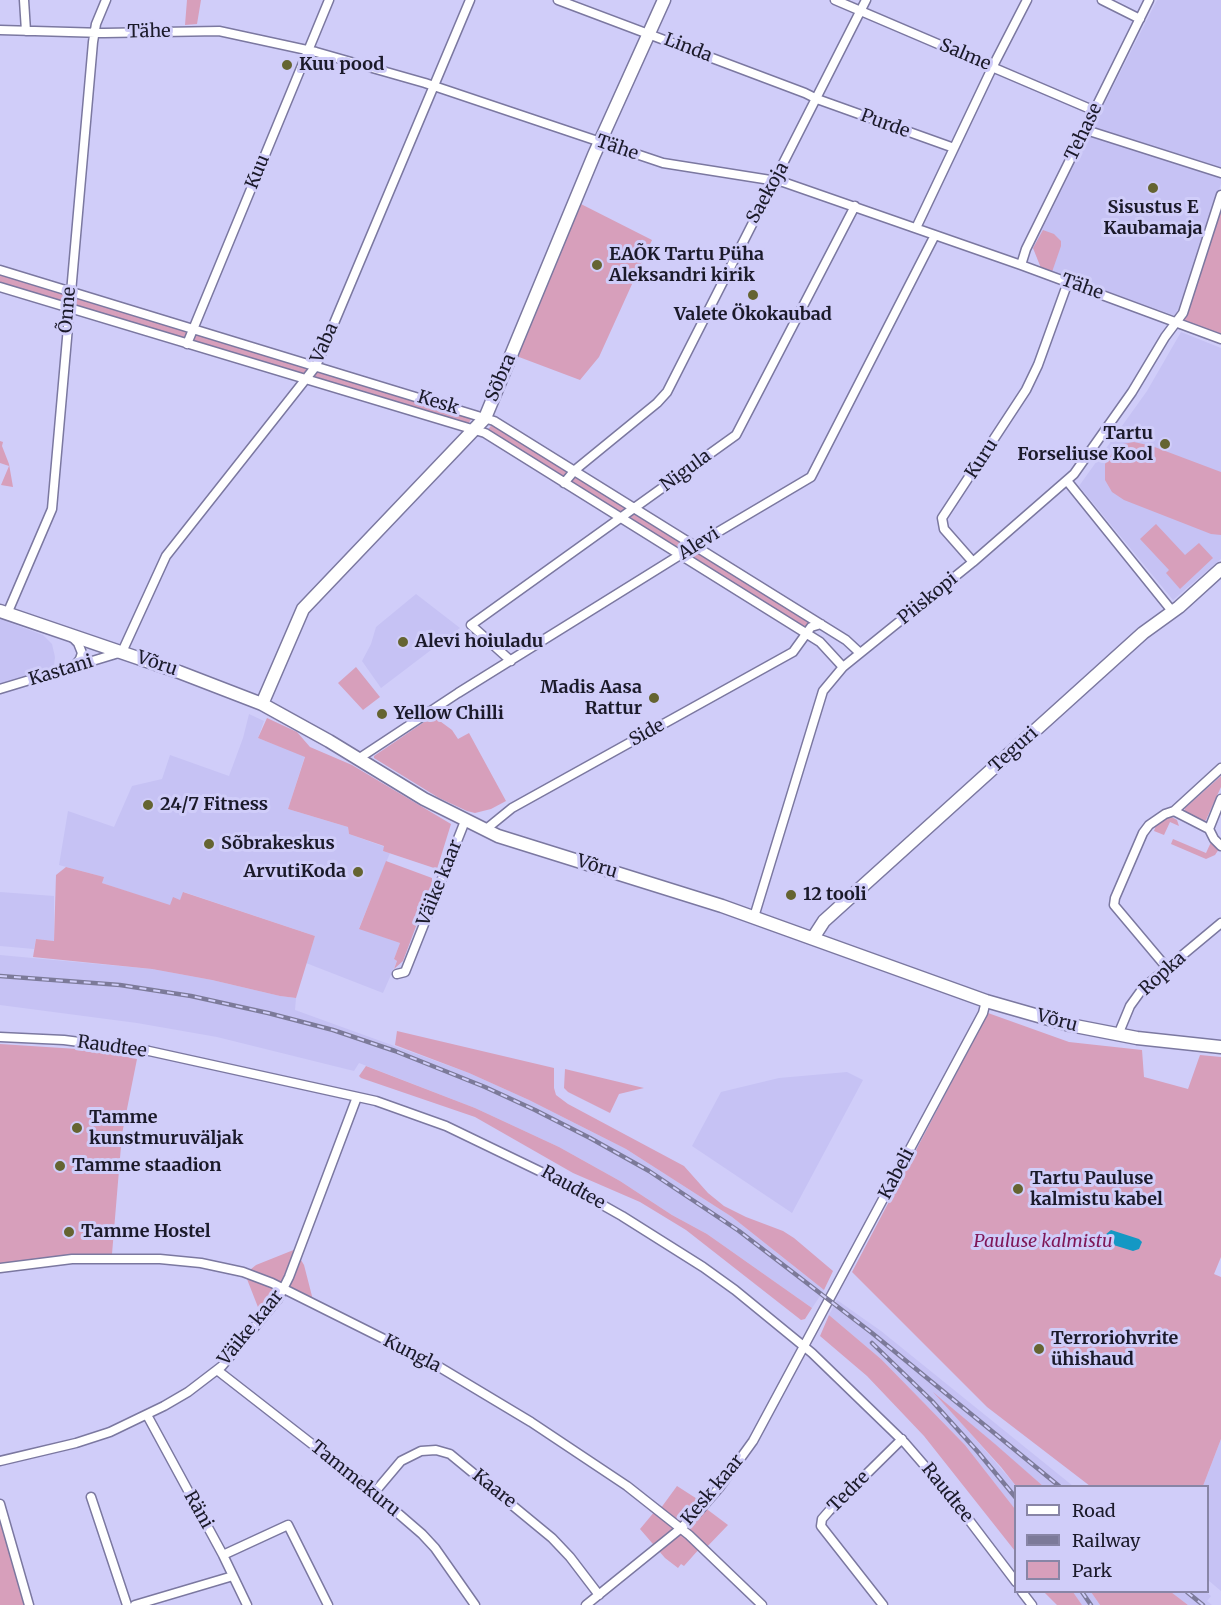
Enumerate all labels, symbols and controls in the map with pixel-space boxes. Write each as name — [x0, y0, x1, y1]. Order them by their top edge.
street label: Tähe — [127, 21, 171, 43]
street label: Linda — [661, 29, 715, 67]
street label: Salme — [936, 35, 994, 75]
place label: Kuu pood — [299, 54, 384, 76]
marker: Kuu pood — [280, 58, 294, 72]
street label: Tehase — [1061, 100, 1107, 164]
street label: Purde — [857, 105, 913, 143]
street label: Tähe — [593, 131, 641, 165]
street label: Kuu — [241, 152, 275, 192]
street label: Saekoja — [742, 159, 794, 227]
marker: Sisustus E Kaubamaja — [1146, 181, 1160, 195]
place label: Sisustus E Kaubamaja — [1103, 197, 1203, 240]
place label: EAÕK Tartu Püha Aleksandri kirik — [609, 244, 764, 286]
marker: EAÕK Tartu Püha Aleksandri kirik — [590, 258, 604, 272]
street label: Tähe — [1058, 269, 1106, 305]
street label: Õnne — [55, 286, 81, 334]
marker: Valete Ökokaubad — [746, 288, 760, 302]
place label: Valete Ökokaubad — [674, 304, 832, 326]
street label: Vaba — [307, 320, 343, 366]
street label: Sõbra — [481, 351, 521, 405]
street label: Kesk — [415, 387, 461, 419]
place label: Tartu Forseliuse Kool — [1017, 423, 1153, 466]
street label: Kuru — [961, 435, 1003, 483]
marker: Tartu Forseliuse Kool — [1158, 437, 1172, 451]
street label: Nigula — [657, 446, 715, 496]
street label: Alevi — [675, 523, 723, 565]
street label: Piiskopi — [894, 569, 962, 629]
place label: Alevi hoiuladu — [415, 631, 543, 653]
marker: Alevi hoiuladu — [396, 635, 410, 649]
street label: Võru — [134, 647, 180, 681]
street label: Kastani — [26, 651, 96, 691]
place label: Madis Aasa Rattur — [540, 677, 642, 720]
marker: Madis Aasa Rattur — [647, 691, 661, 705]
place label: Yellow Chilli — [394, 703, 504, 725]
marker: Yellow Chilli — [375, 707, 389, 721]
street label: Side — [626, 715, 668, 751]
street label: Teguri — [985, 723, 1043, 777]
place label: 24/7 Fitness — [160, 794, 268, 816]
marker: 24/7 Fitness — [141, 798, 155, 812]
place label: Sõbrakeskus — [221, 833, 335, 855]
marker: Sõbrakeskus — [202, 837, 216, 851]
street label: Väike kaar — [413, 837, 467, 929]
street label: Võru — [574, 851, 620, 883]
place label: ArvutiKoda — [243, 861, 346, 883]
marker: ArvutiKoda — [351, 865, 365, 879]
place label: 12 tooli — [803, 884, 867, 906]
marker: 12 tooli — [784, 888, 798, 902]
street label: Ropka — [1135, 948, 1191, 1000]
street label: Võru — [1034, 1005, 1080, 1037]
street label: Raudtee — [76, 1031, 148, 1063]
place label: Tamme kunstmuruväljak — [89, 1107, 244, 1150]
marker: Tamme kunstmuruväljak — [70, 1121, 84, 1135]
street label: Kabeli — [875, 1145, 919, 1203]
place label: Tamme staadion — [72, 1155, 222, 1177]
marker: Tamme staadion — [53, 1159, 67, 1173]
street label: Raudtee — [537, 1162, 609, 1214]
place label: Tartu Pauluse kalmistu kabel — [1030, 1168, 1163, 1210]
marker: Tartu Pauluse kalmistu kabel — [1011, 1182, 1025, 1196]
place label: Tamme Hostel — [81, 1221, 211, 1243]
marker: Tamme Hostel — [62, 1225, 76, 1239]
park label: Pauluse kalmistu — [973, 1231, 1113, 1253]
street label: Väike kaar — [214, 1286, 288, 1370]
place label: Terroriohvrite ühishaud — [1051, 1328, 1178, 1370]
street label: Kungla — [380, 1330, 444, 1378]
marker: Terroriohvrite ühishaud — [1032, 1342, 1046, 1356]
street label: Tammekuru — [306, 1436, 404, 1522]
street label: Kesk kaar — [677, 1450, 749, 1530]
street label: Raudtee — [917, 1459, 977, 1527]
street label: Kaare — [468, 1465, 520, 1513]
street label: Tedre — [824, 1467, 874, 1517]
legend — [1014, 1485, 1209, 1593]
street label: Räni — [179, 1487, 217, 1533]
text: Road — [1072, 1499, 1116, 1522]
text: Railway — [1072, 1529, 1140, 1552]
text: Park — [1072, 1559, 1112, 1582]

